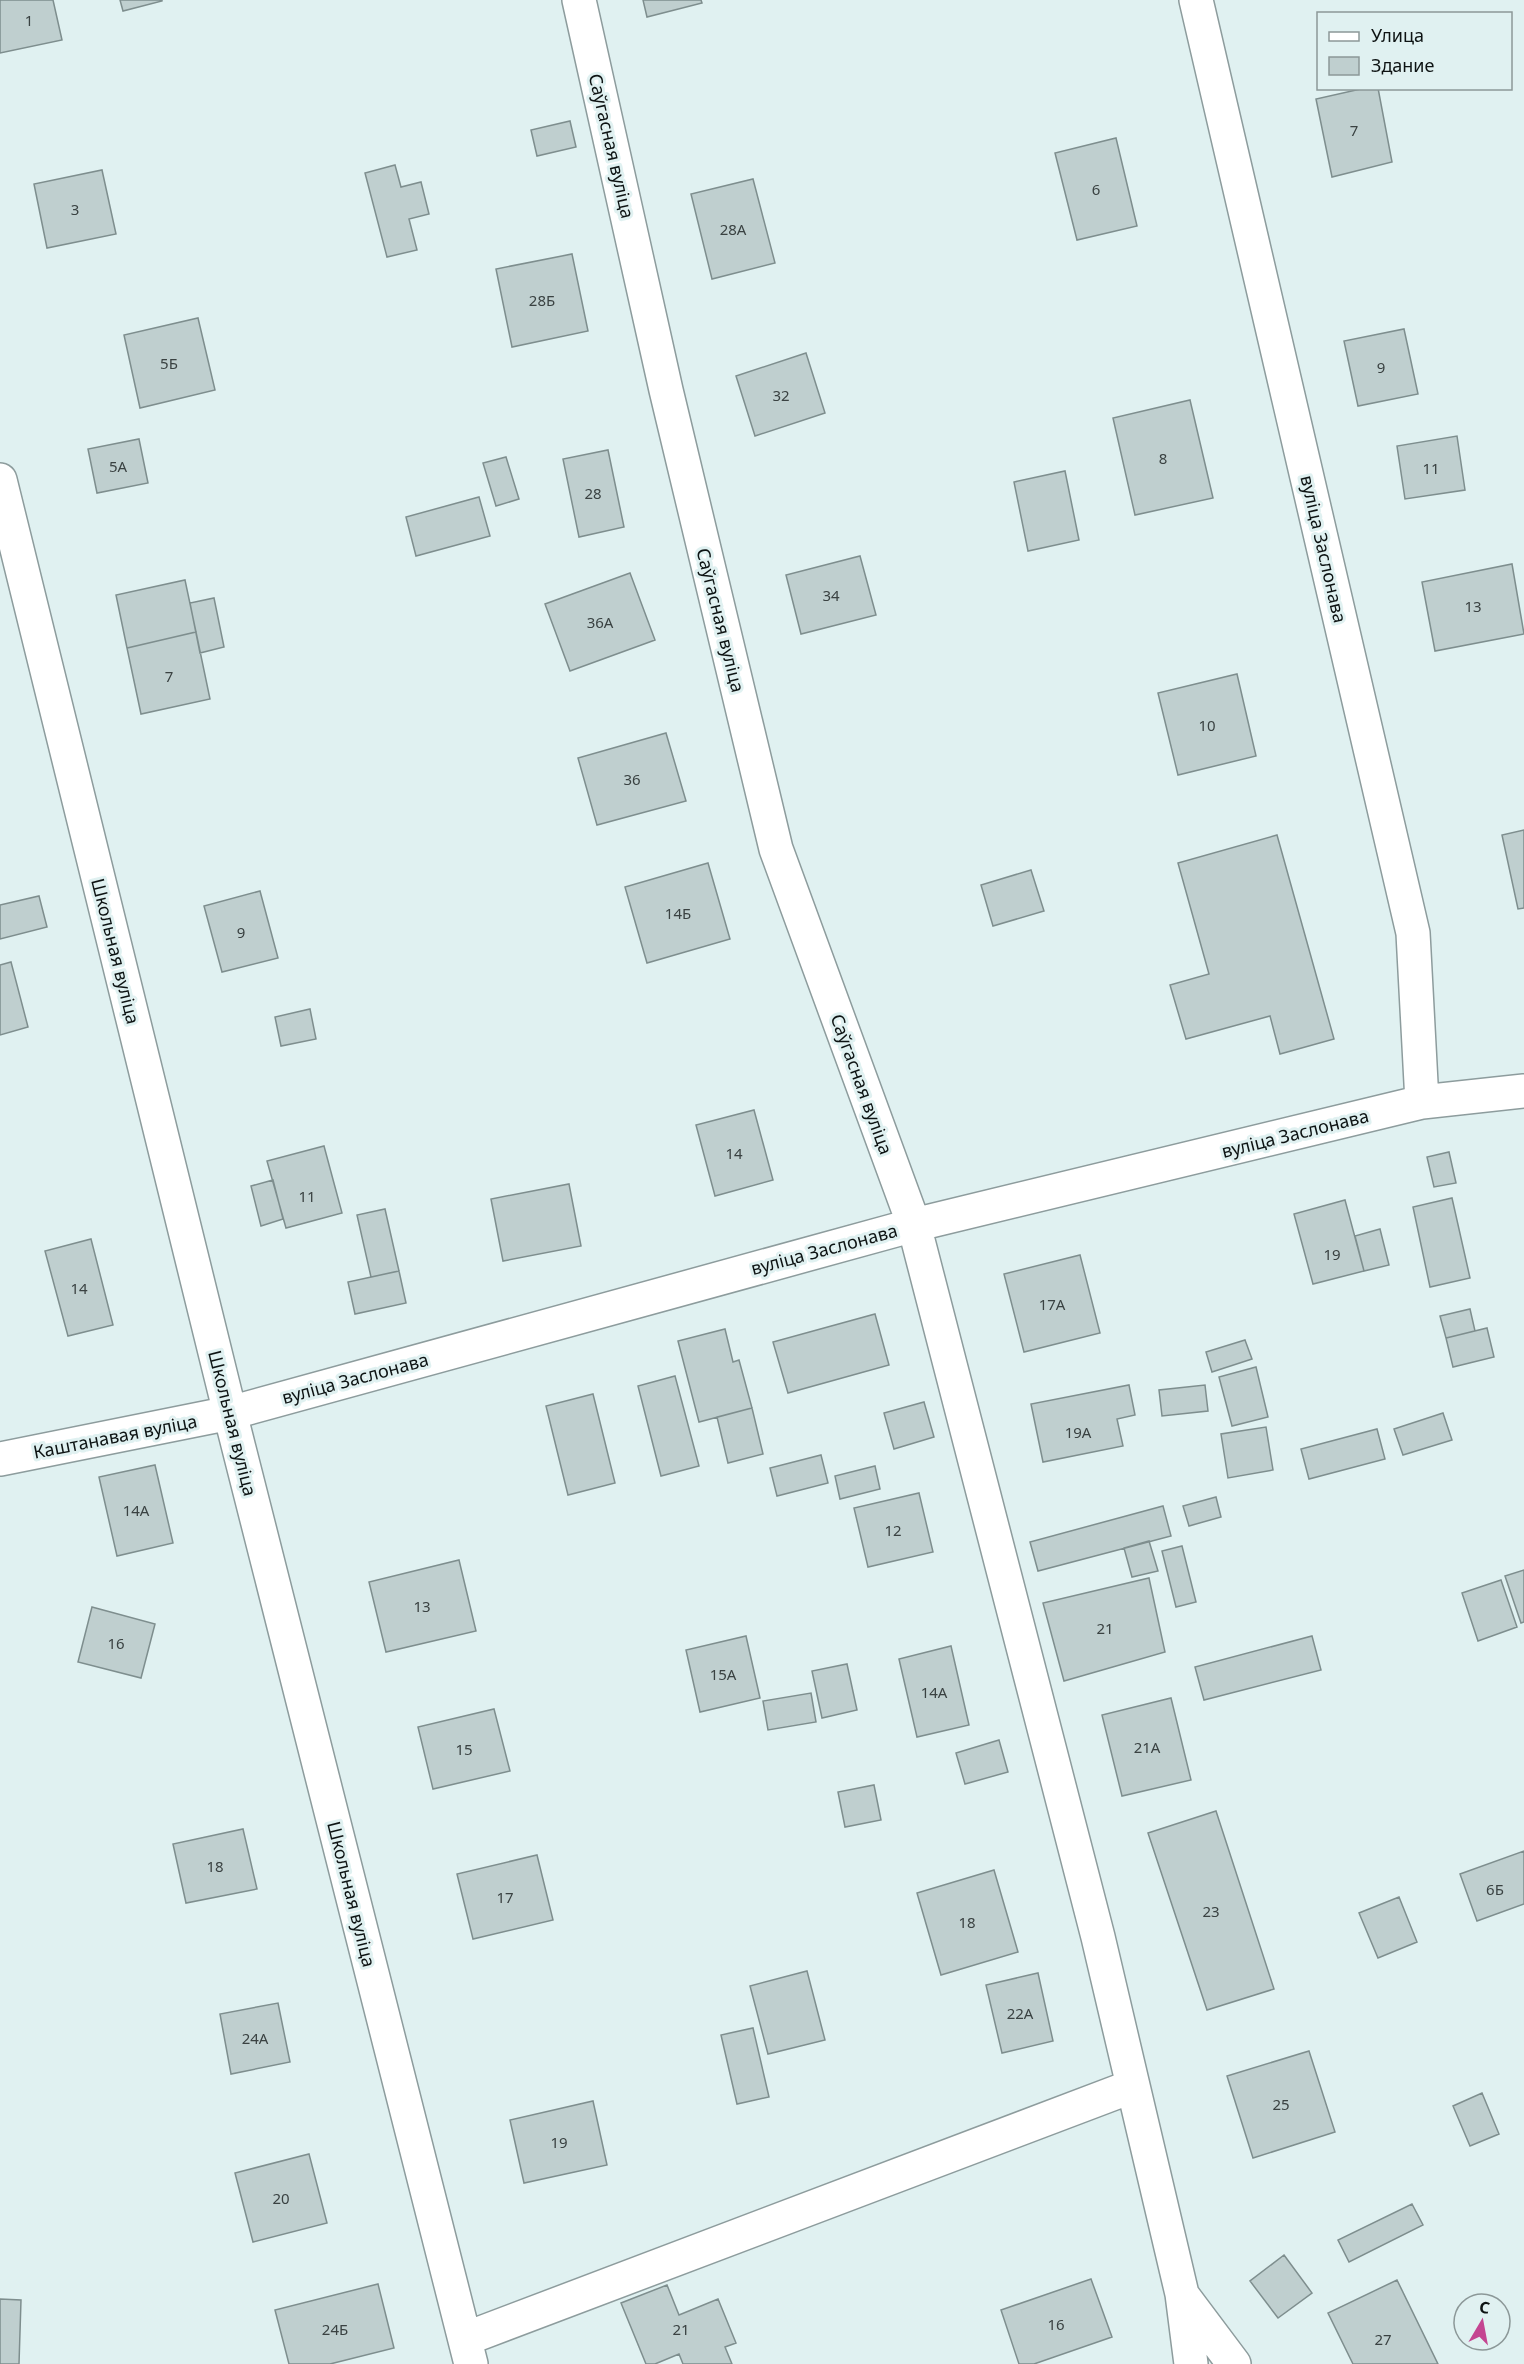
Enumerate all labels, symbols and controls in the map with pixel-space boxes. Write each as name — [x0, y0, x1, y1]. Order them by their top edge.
house number: 1 — [25, 10, 33, 30]
legend — [1317, 12, 1512, 90]
text: Улица — [1371, 23, 1424, 47]
text: Здание — [1371, 53, 1435, 77]
street label: Саўгасная вуліца — [584, 71, 640, 221]
house number: 7 — [1350, 120, 1358, 140]
house number: 6 — [1092, 179, 1100, 199]
house number: 3 — [71, 199, 79, 219]
house number: 28А — [720, 219, 747, 239]
house number: 28Б — [529, 290, 555, 310]
house number: 5Б — [160, 353, 178, 373]
house number: 9 — [1377, 357, 1385, 377]
house number: 32 — [772, 385, 790, 405]
house number: 8 — [1159, 448, 1167, 468]
house number: 5А — [109, 456, 128, 476]
house number: 11 — [1422, 458, 1440, 478]
street label: вуліца Заслонава — [1295, 473, 1353, 625]
house number: 28 — [584, 483, 602, 503]
street label: Саўгасная вуліца — [691, 545, 751, 695]
house number: 34 — [822, 585, 840, 605]
house number: 13 — [1464, 596, 1482, 616]
house number: 36А — [587, 612, 614, 632]
house number: 7 — [165, 666, 173, 686]
house number: 10 — [1198, 715, 1216, 735]
house number: 36 — [623, 769, 641, 789]
street label: Школьная вуліца — [86, 876, 146, 1026]
house number: 14Б — [665, 903, 691, 923]
house number: 9 — [237, 922, 245, 942]
street label: Саўгасная вуліца — [825, 1010, 899, 1158]
street label: вуліца Заслонава — [1219, 1103, 1371, 1163]
house number: 14 — [725, 1143, 743, 1163]
house number: 11 — [298, 1186, 316, 1206]
street label: вуліца Заслонава — [748, 1218, 900, 1280]
house number: 19 — [1323, 1244, 1341, 1264]
house number: 14 — [70, 1278, 88, 1298]
house number: 17А — [1039, 1294, 1066, 1314]
street label: вуліца Заслонава — [279, 1347, 431, 1409]
street label: Школьная вуліца — [203, 1348, 263, 1498]
street label: Каштанавая вуліца — [31, 1408, 199, 1464]
house number: 19А — [1065, 1422, 1092, 1442]
house number: 14А — [123, 1500, 150, 1520]
house number: 12 — [884, 1520, 902, 1540]
house number: 13 — [413, 1596, 431, 1616]
house number: 21 — [1096, 1618, 1114, 1638]
house number: 16 — [107, 1633, 125, 1653]
house number: 15А — [710, 1664, 737, 1684]
house number: 14А — [921, 1682, 948, 1702]
house number: 21А — [1134, 1737, 1161, 1757]
house number: 15 — [455, 1739, 473, 1759]
street label: Школьная вуліца — [322, 1819, 382, 1969]
house number: 18 — [206, 1856, 224, 1876]
house number: 6Б — [1486, 1879, 1504, 1899]
house number: 17 — [496, 1887, 514, 1907]
house number: 23 — [1202, 1901, 1220, 1921]
house number: 18 — [958, 1912, 976, 1932]
house number: 22А — [1007, 2003, 1034, 2023]
house number: 24А — [242, 2028, 269, 2048]
house number: 25 — [1272, 2094, 1290, 2114]
house number: 19 — [550, 2132, 568, 2152]
house number: 20 — [272, 2188, 290, 2208]
north arrow — [1452, 2292, 1512, 2352]
text: С — [1478, 2295, 1492, 2319]
house number: 16 — [1047, 2314, 1065, 2334]
house number: 24Б — [322, 2319, 348, 2339]
house number: 21 — [672, 2319, 690, 2339]
house number: 27 — [1374, 2329, 1392, 2349]

